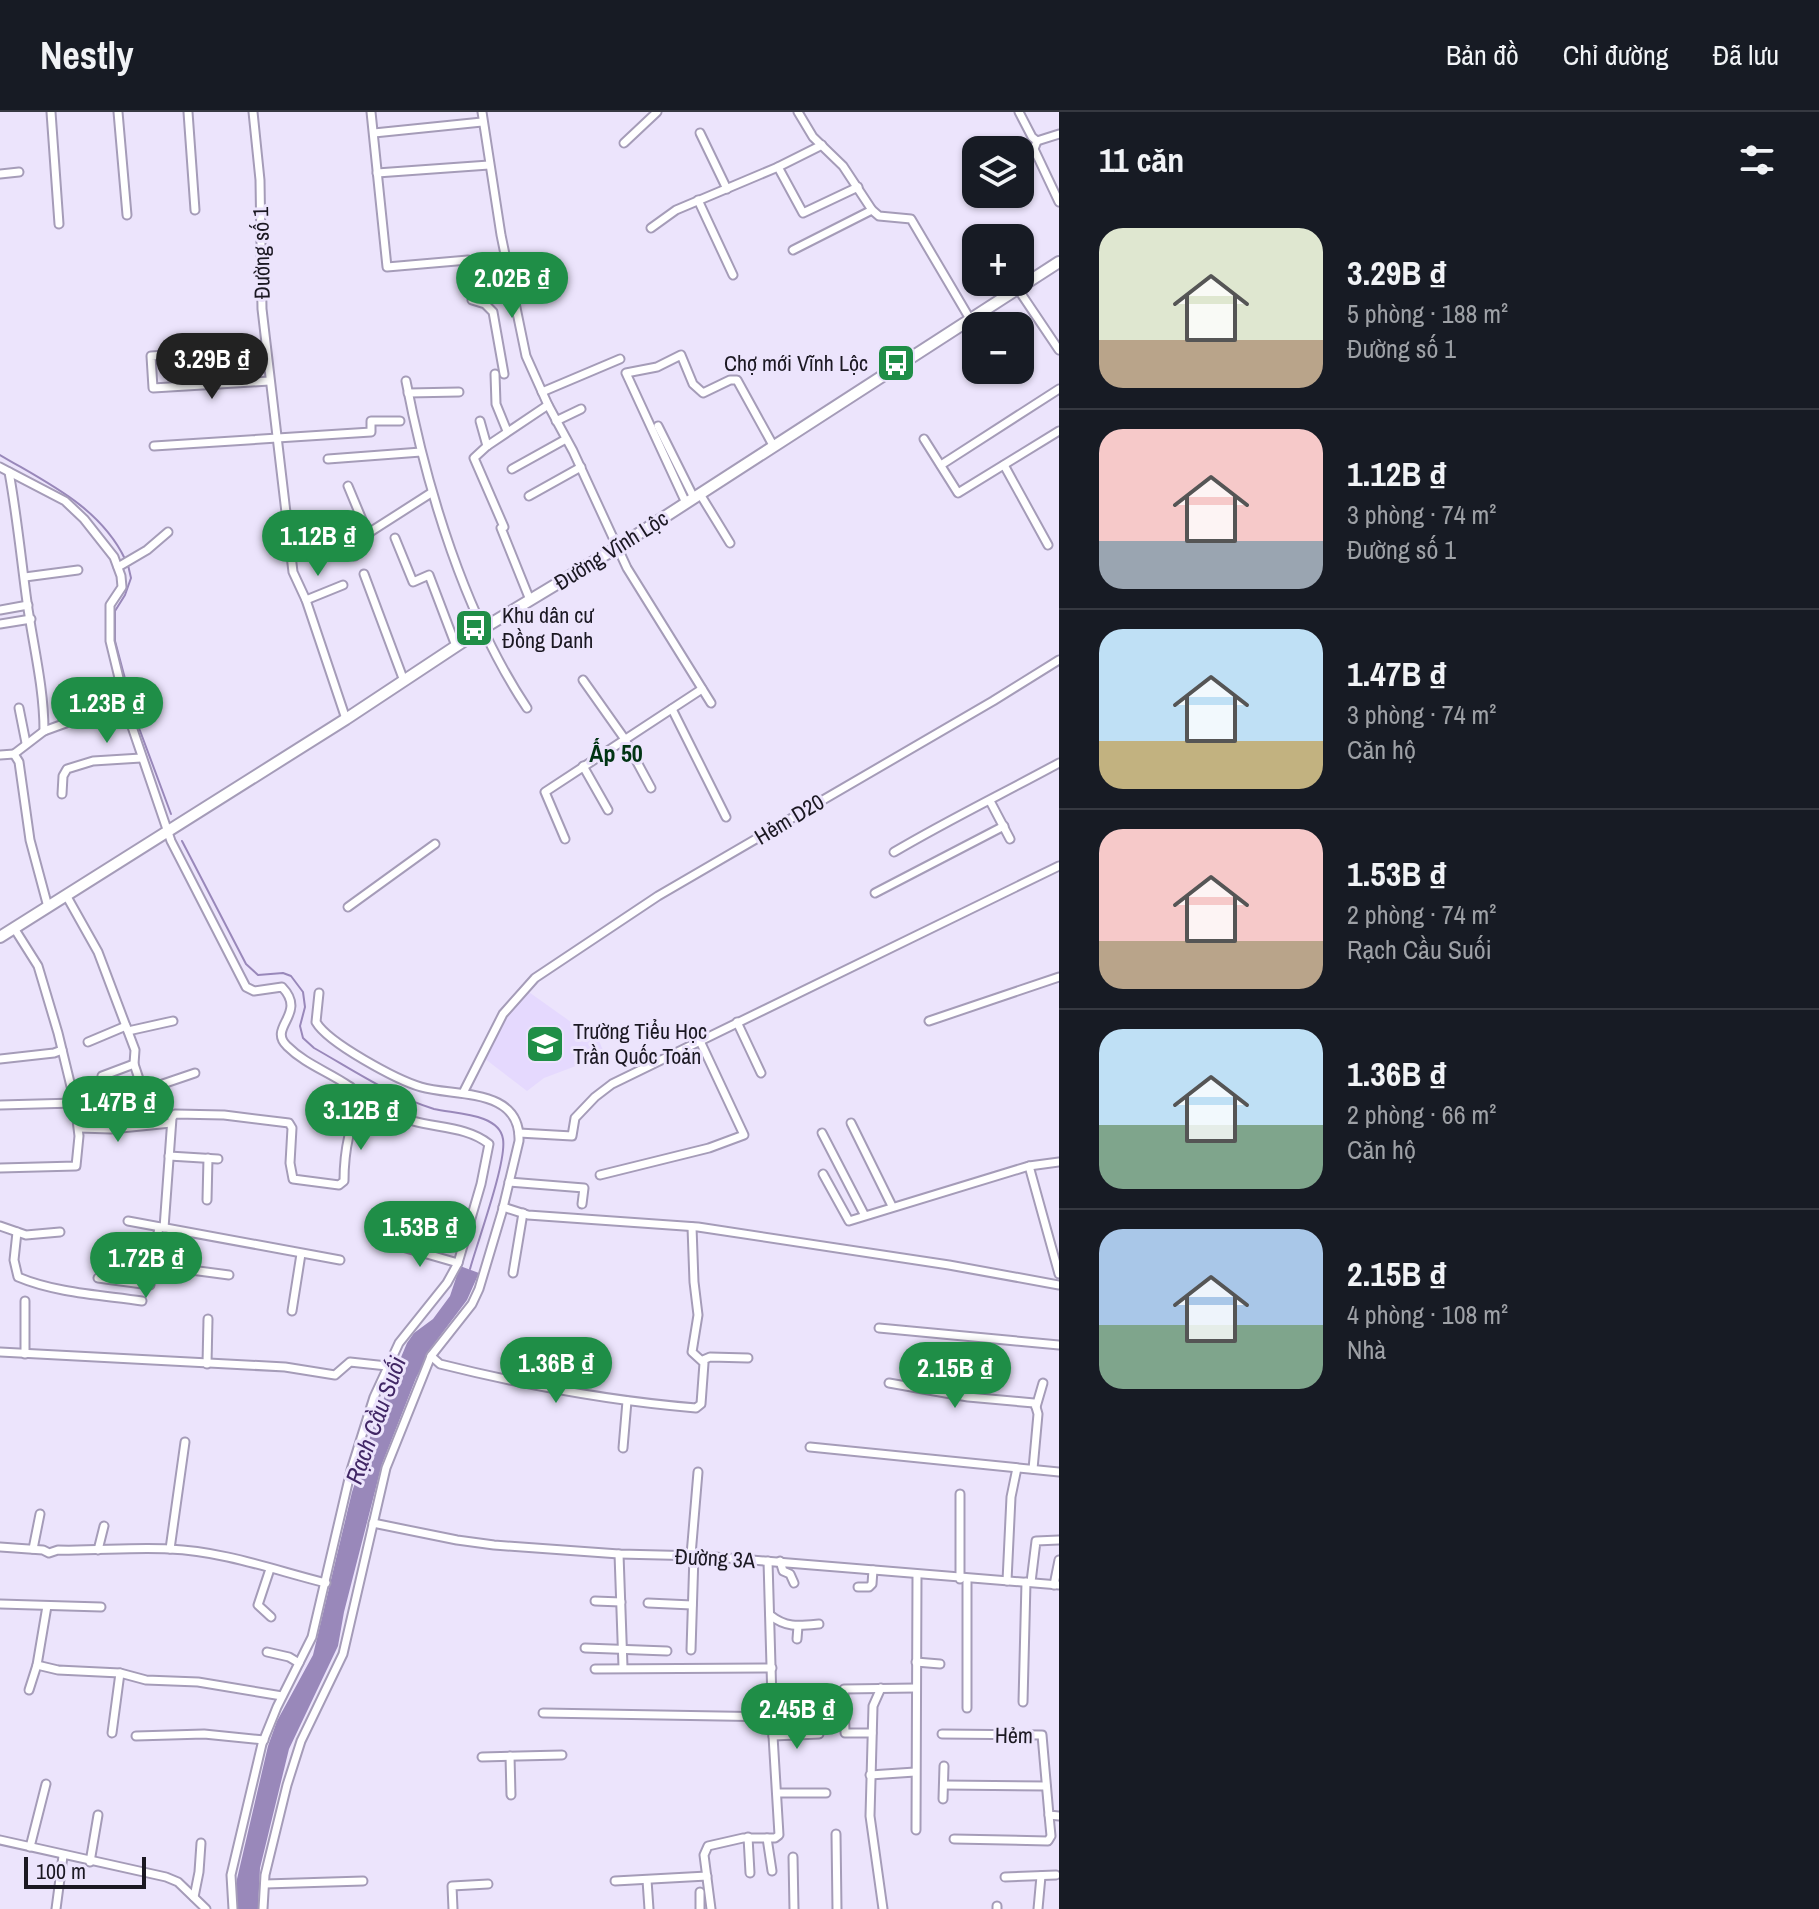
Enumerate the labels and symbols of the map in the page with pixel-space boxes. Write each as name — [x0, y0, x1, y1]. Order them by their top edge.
street label: Đường số 1 — [245, 207, 277, 299]
pin: 2.02B ₫ — [438, 252, 586, 320]
pin: 3.29B ₫ — [138, 333, 286, 401]
bus stop icon: Chợ mới Vĩnh Lộc — [875, 342, 917, 384]
place label: Chợ mới Vĩnh Lộc — [724, 348, 868, 378]
street label: Đường Vĩnh Lộc — [548, 503, 674, 597]
pin: 1.12B ₫ — [244, 510, 392, 578]
place label: Khu dân cư Đồng Danh — [502, 600, 594, 655]
bus stop icon: Khu dân cư Đồng Danh — [453, 607, 495, 649]
pin: 1.23B ₫ — [33, 677, 181, 745]
district label: Ấp 50 — [589, 737, 643, 769]
street label: Hẻm D20 — [749, 787, 829, 851]
place label: Trường Tiểu Học Trần Quốc Toản — [573, 1016, 707, 1071]
school or university icon: Trường Tiểu Học Trần Quốc Toản — [524, 1023, 566, 1065]
pin: 1.47B ₫ — [44, 1076, 192, 1144]
pin: 3.12B ₫ — [287, 1084, 435, 1152]
pin: 1.53B ₫ — [346, 1201, 494, 1269]
pin: 1.72B ₫ — [72, 1232, 220, 1300]
pin: 1.36B ₫ — [482, 1337, 630, 1405]
pin: 2.15B ₫ — [881, 1342, 1029, 1410]
water label: Rạch Cầu Suối — [337, 1351, 413, 1488]
street label: Đường 3A — [674, 1541, 757, 1575]
pin: 2.45B ₫ — [723, 1683, 871, 1751]
street label: Hẻm — [995, 1720, 1033, 1750]
scale bar — [24, 1853, 146, 1889]

